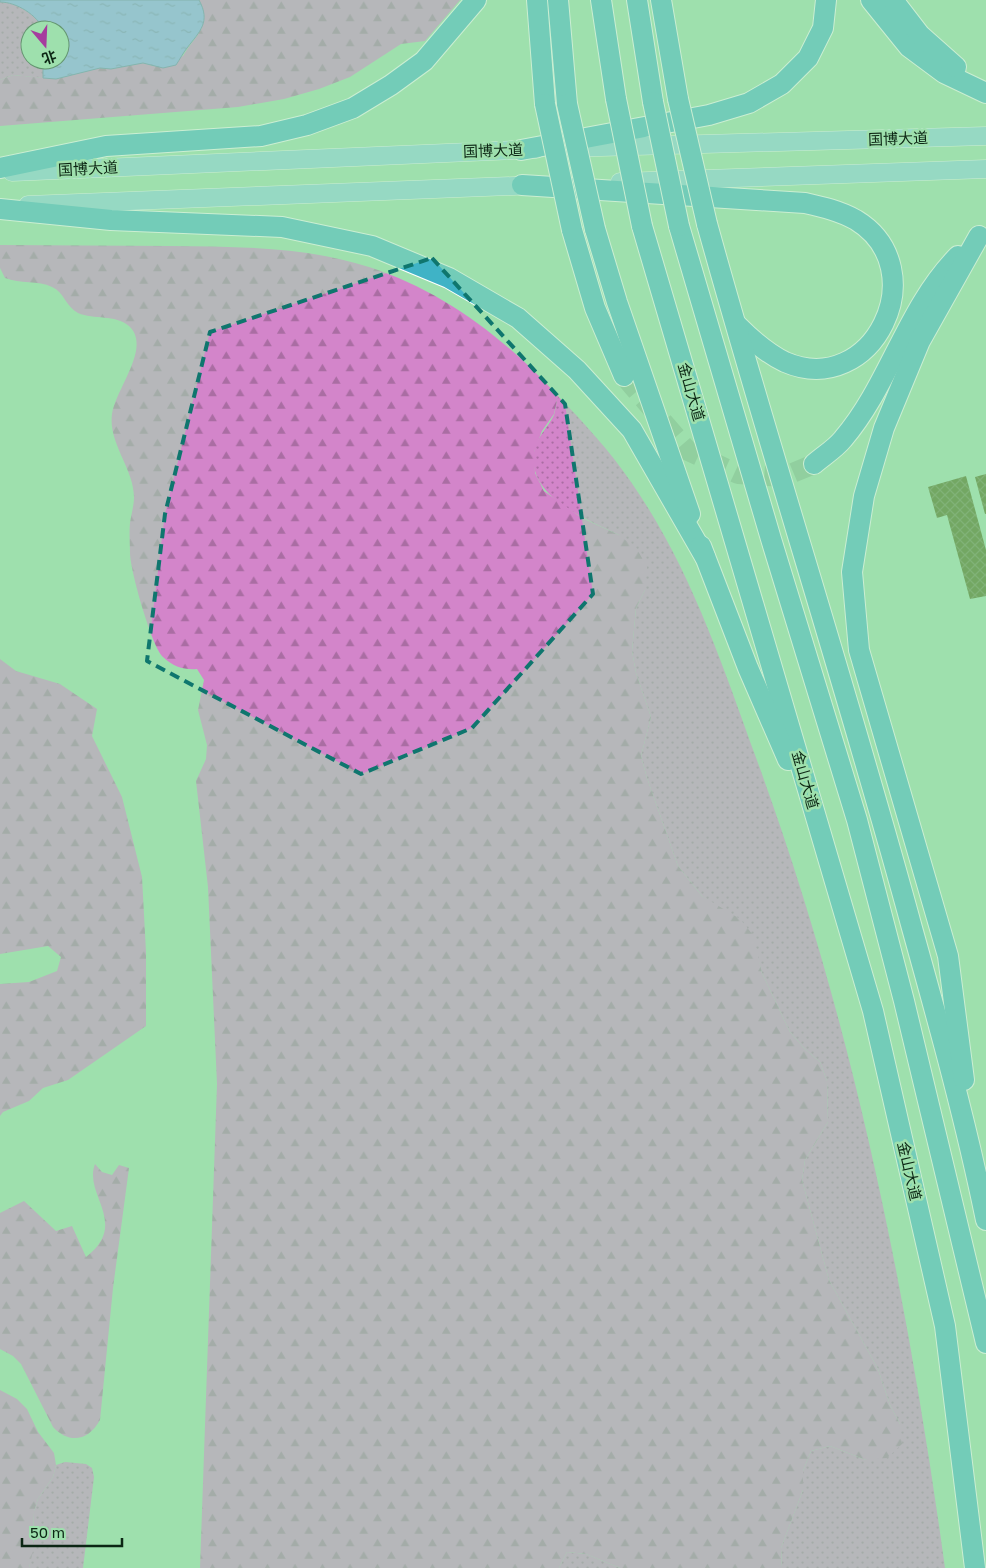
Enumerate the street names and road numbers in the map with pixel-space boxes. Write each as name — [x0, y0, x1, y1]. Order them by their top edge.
street label: 国博大道 — [868, 128, 928, 148]
street label: 国博大道 — [463, 140, 523, 160]
street label: 国博大道 — [58, 157, 118, 179]
street label: 金山大道 — [675, 360, 709, 423]
street label: 金山大道 — [789, 748, 823, 811]
street label: 金山大道 — [894, 1140, 925, 1202]

